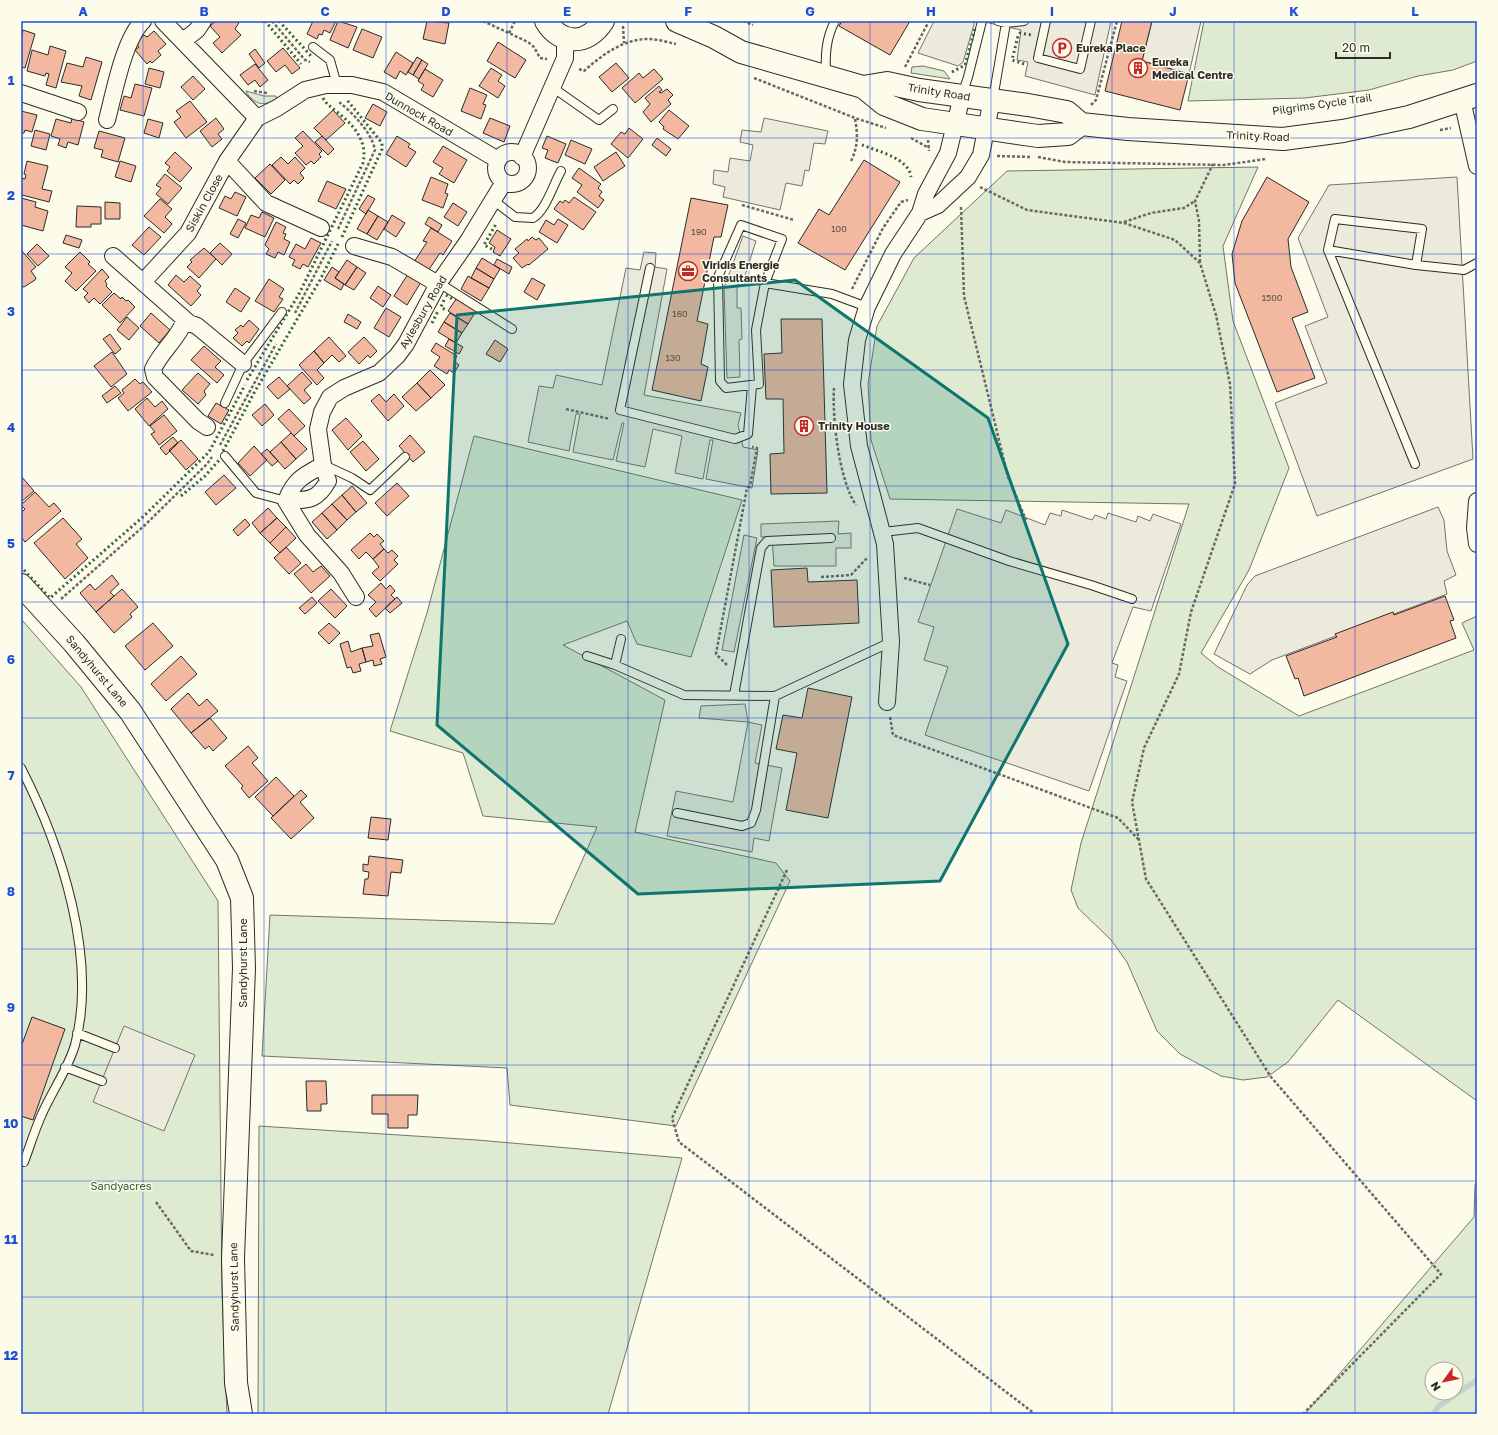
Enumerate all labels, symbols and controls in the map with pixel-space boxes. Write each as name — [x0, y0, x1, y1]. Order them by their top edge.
text: A — [78, 3, 88, 19]
text: B — [199, 3, 209, 19]
text: C — [320, 3, 330, 19]
text: D — [441, 3, 451, 19]
text: E — [563, 3, 571, 19]
text: F — [684, 3, 692, 19]
text: G — [805, 3, 815, 19]
text: H — [926, 3, 936, 19]
text: I — [1050, 3, 1054, 19]
text: J — [1169, 3, 1177, 19]
text: K — [1289, 3, 1299, 19]
text: L — [1411, 3, 1419, 19]
scale bar — [1336, 34, 1390, 60]
parking icon: Eureka Place — [1051, 37, 1073, 59]
text: 20 m — [1342, 40, 1370, 55]
place label: Eureka Place — [1076, 41, 1146, 54]
place label: Eureka Medical Centre — [1152, 55, 1234, 81]
building icon: Eureka Medical Centre — [1127, 57, 1149, 79]
text: 1 — [8, 72, 15, 88]
street label: Trinity Road — [907, 80, 971, 103]
street label: Dunnock Road — [383, 89, 456, 138]
street label: Pilgrims Cycle Trail — [1271, 90, 1373, 117]
street label: Trinity Road — [1226, 128, 1290, 143]
street label: Siskin Close — [182, 172, 225, 234]
text: 2 — [7, 187, 15, 203]
house number: 100 — [831, 223, 847, 234]
house number: 190 — [691, 226, 707, 237]
place label: Viridis Energie Consultants — [702, 258, 780, 284]
office icon: Viridis Energie Consultants — [677, 260, 699, 282]
street label: Aylesbury Road — [396, 273, 449, 351]
house number: 1500 — [1262, 292, 1283, 303]
text: 3 — [7, 303, 15, 319]
house number: 160 — [672, 308, 688, 319]
house number: 130 — [665, 352, 681, 363]
building icon: Trinity House — [793, 415, 815, 437]
text: 4 — [7, 419, 15, 435]
place label: Trinity House — [818, 419, 890, 432]
text: 5 — [7, 535, 15, 551]
street label: Sandyhurst Lane — [64, 632, 131, 709]
text: 6 — [7, 651, 15, 667]
text: 7 — [7, 767, 15, 783]
text: 8 — [7, 883, 15, 899]
street label: Sandyhurst Lane — [236, 918, 249, 1008]
text: 9 — [7, 999, 15, 1015]
text: 10 — [3, 1115, 19, 1131]
park label: Sandyacres — [90, 1179, 152, 1192]
text: 11 — [4, 1231, 18, 1247]
street label: Sandyhurst Lane — [226, 1242, 241, 1332]
text: 12 — [4, 1347, 18, 1363]
north arrow — [1424, 1361, 1464, 1401]
text: N — [1427, 1380, 1443, 1394]

